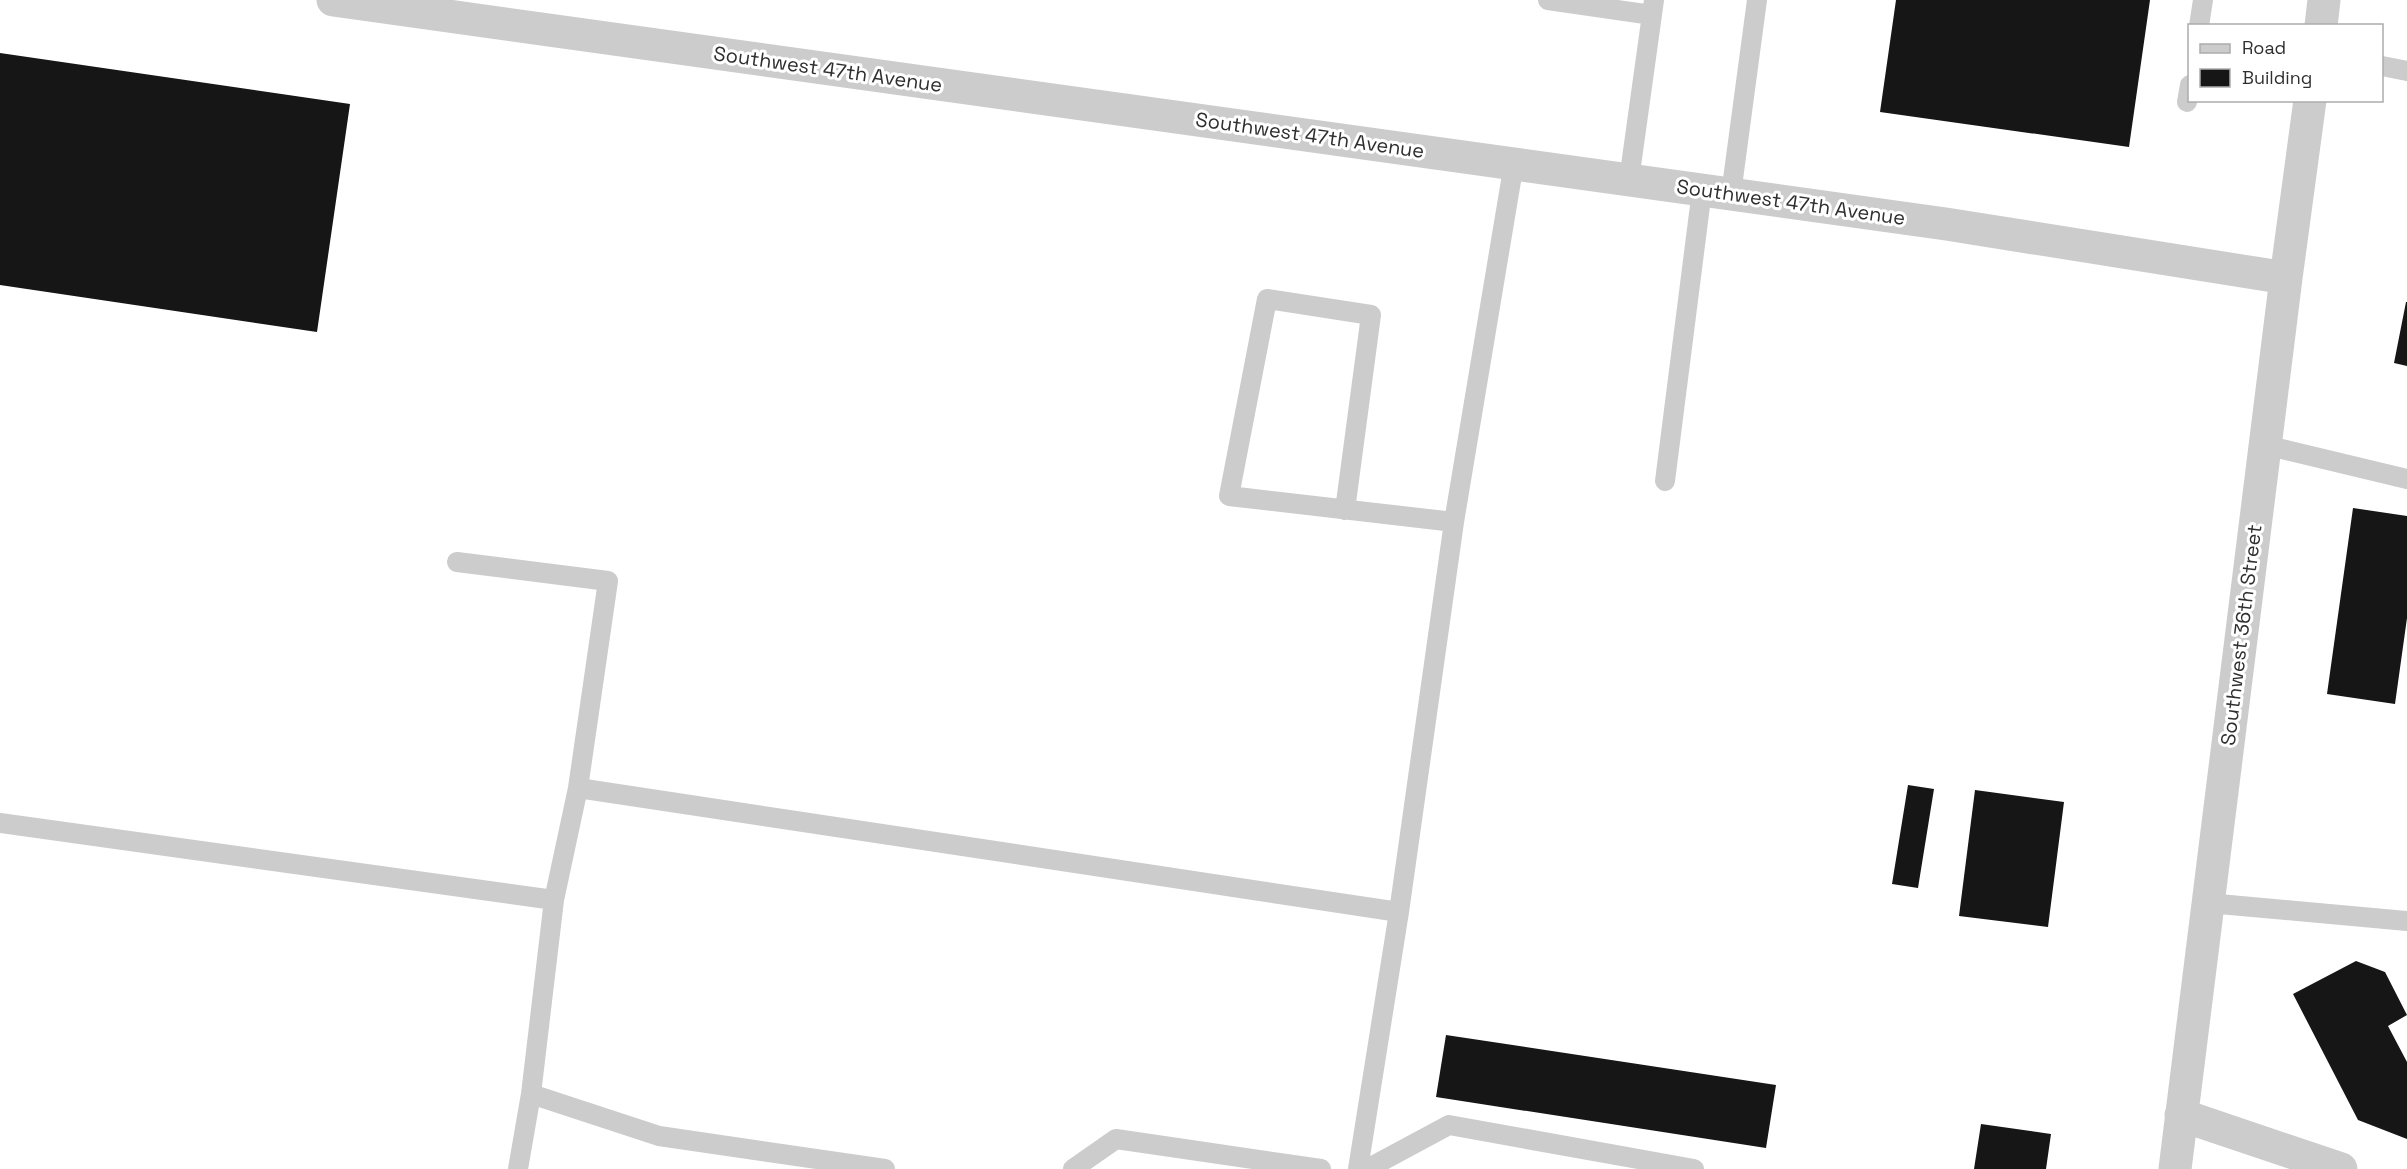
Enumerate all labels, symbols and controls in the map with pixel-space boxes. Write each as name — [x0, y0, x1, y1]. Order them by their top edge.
legend — [2188, 24, 2383, 102]
text: Road — [2242, 36, 2286, 59]
street label: Southwest 47th Avenue — [712, 40, 944, 98]
text: Building — [2242, 66, 2312, 89]
street label: Southwest 47th Avenue — [1194, 106, 1426, 164]
street label: Southwest 47th Avenue — [1675, 173, 1907, 231]
street label: Southwest 36th Street — [2215, 523, 2267, 747]

